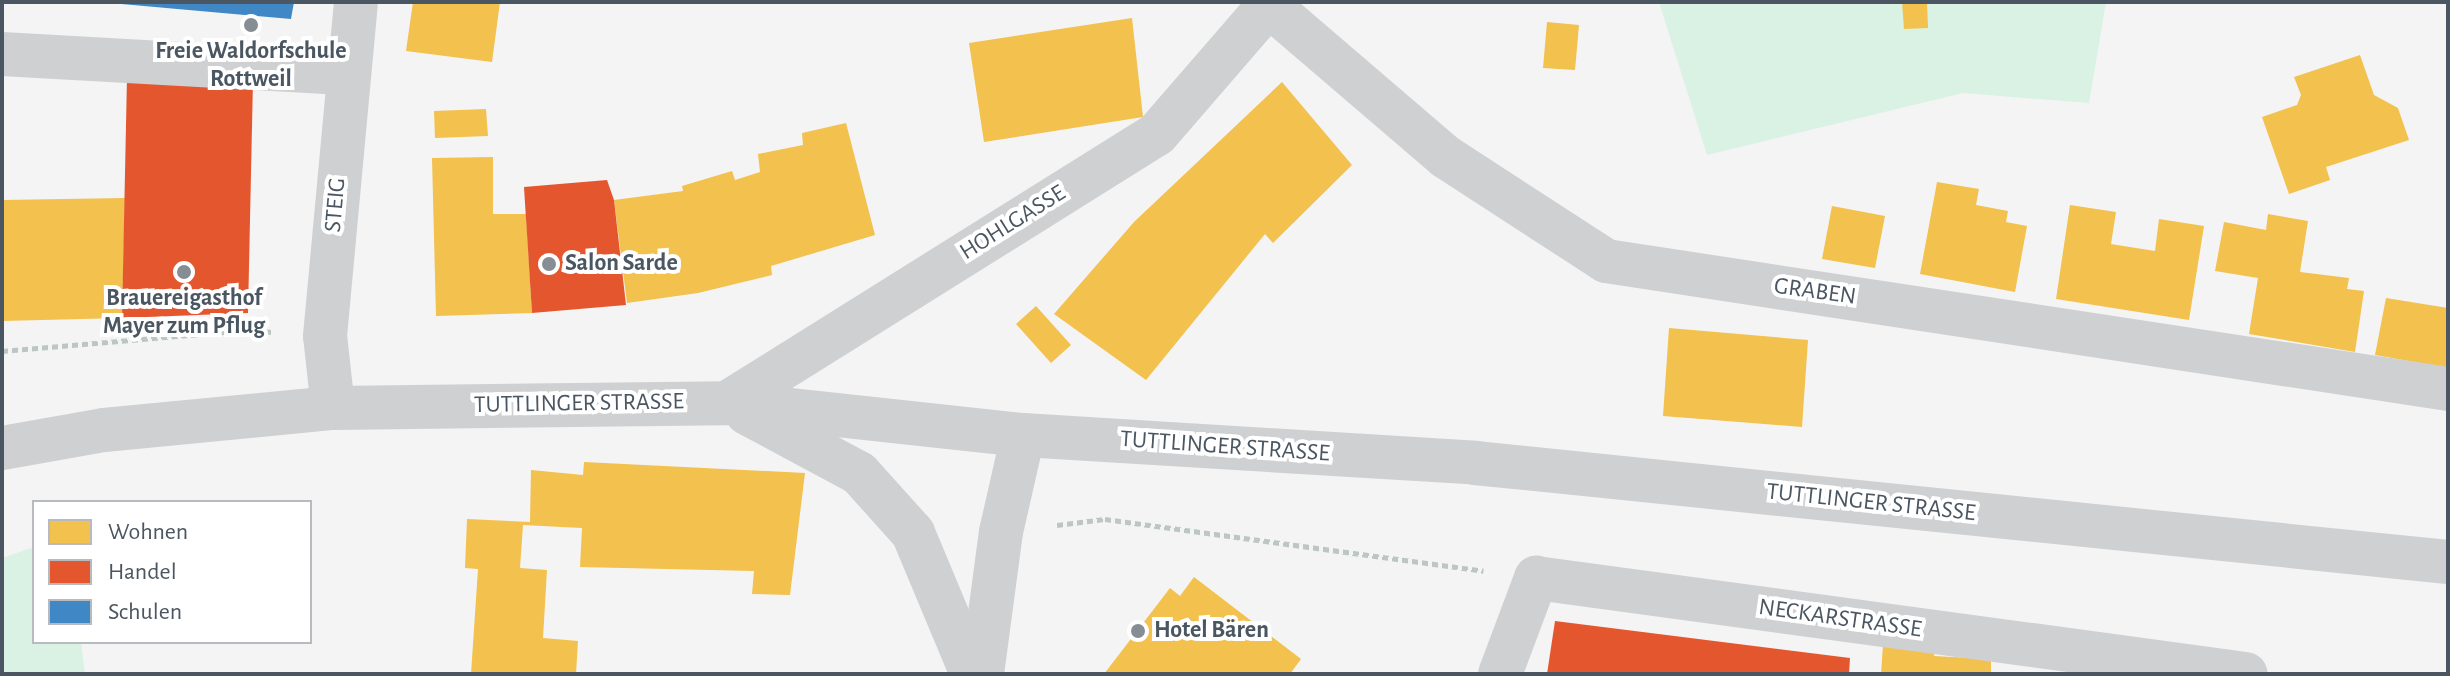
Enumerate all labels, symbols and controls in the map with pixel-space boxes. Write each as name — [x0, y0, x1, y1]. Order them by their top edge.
marker: Freie Waldorfschule Rottweil — [242, 16, 260, 34]
place label: Freie Waldorfschule Rottweil — [155, 38, 347, 94]
street label: STEIG — [319, 177, 353, 233]
street label: HOHLGASSE — [955, 179, 1071, 267]
place label: Salon Sarde — [565, 250, 678, 278]
marker: Salon Sarde — [540, 255, 558, 273]
marker: Brauereigasthof Mayer zum Pflug — [175, 263, 193, 281]
street label: GRABEN — [1772, 272, 1858, 312]
place label: Brauereigasthof Mayer zum Pflug — [103, 285, 265, 341]
street label: TUTTLINGER STRASSE — [474, 388, 684, 420]
street label: TUTTLINGER STRASSE — [1119, 425, 1331, 469]
street label: TUTTLINGER STRASSE — [1765, 478, 1977, 528]
legend — [32, 500, 312, 644]
text: Wohnen — [108, 520, 188, 544]
text: Handel — [108, 560, 177, 584]
street label: NECKARSTRASSE — [1757, 593, 1923, 645]
text: Schulen — [108, 600, 182, 624]
place label: Hotel Bären — [1154, 617, 1269, 645]
marker: Hotel Bären — [1129, 622, 1147, 640]

